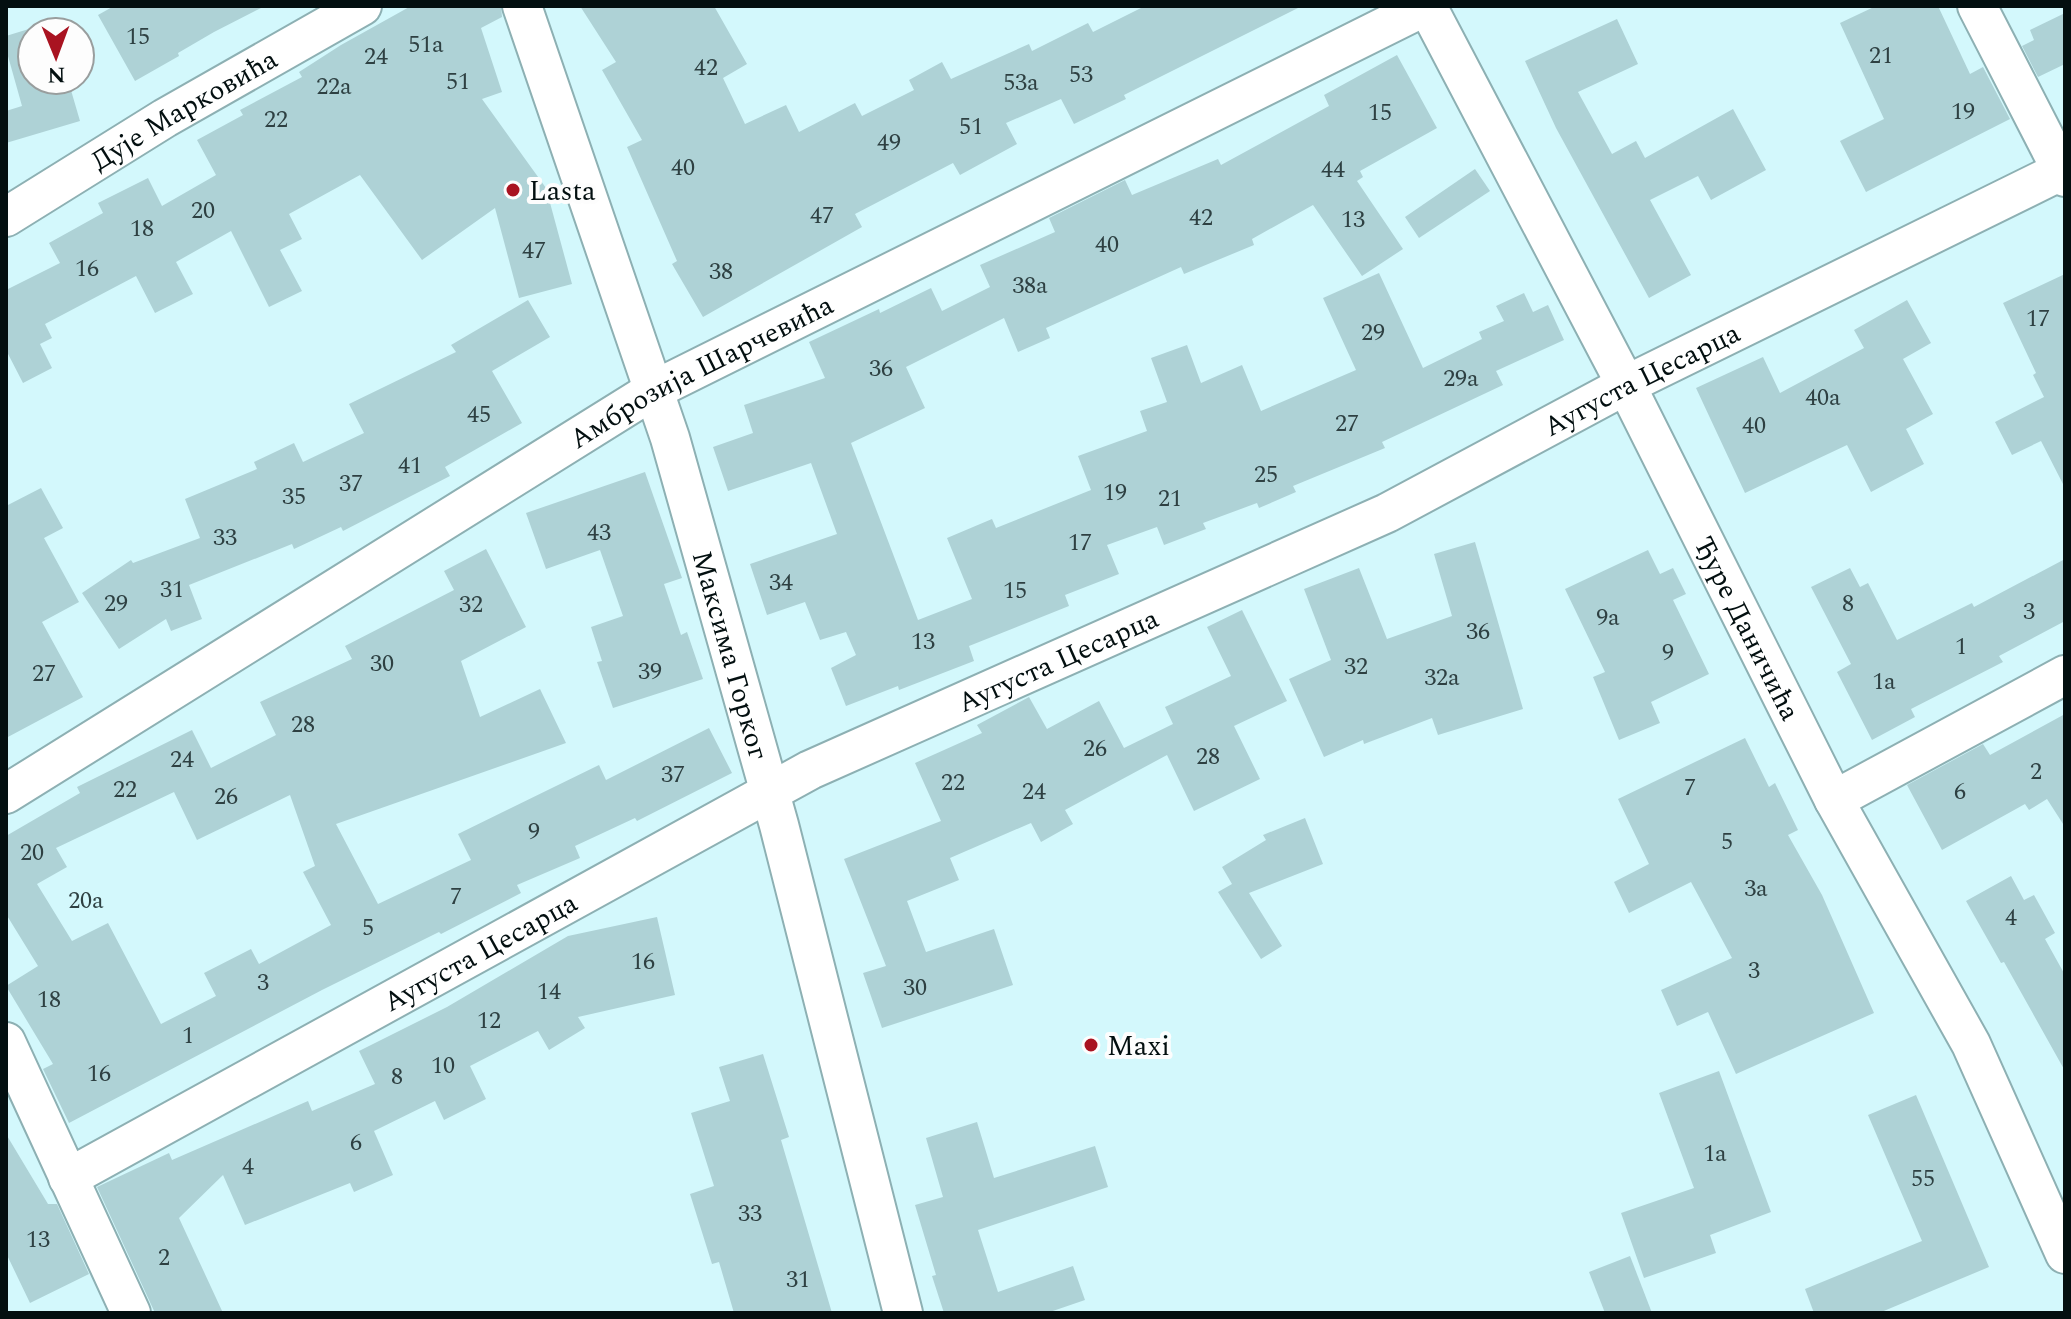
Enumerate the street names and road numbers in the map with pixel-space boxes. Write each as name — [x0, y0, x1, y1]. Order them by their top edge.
street label: Дује Марковића — [83, 38, 286, 182]
street label: Амброзија Шарчевића — [561, 284, 841, 461]
street label: Аугуста Цесарца — [1536, 312, 1748, 449]
street label: Ђуре Даничића — [1682, 529, 1811, 729]
street label: Максима Горког — [680, 546, 780, 765]
street label: Аугуста Цесарца — [951, 597, 1166, 725]
street label: Аугуста Цесарца — [376, 882, 586, 1024]

